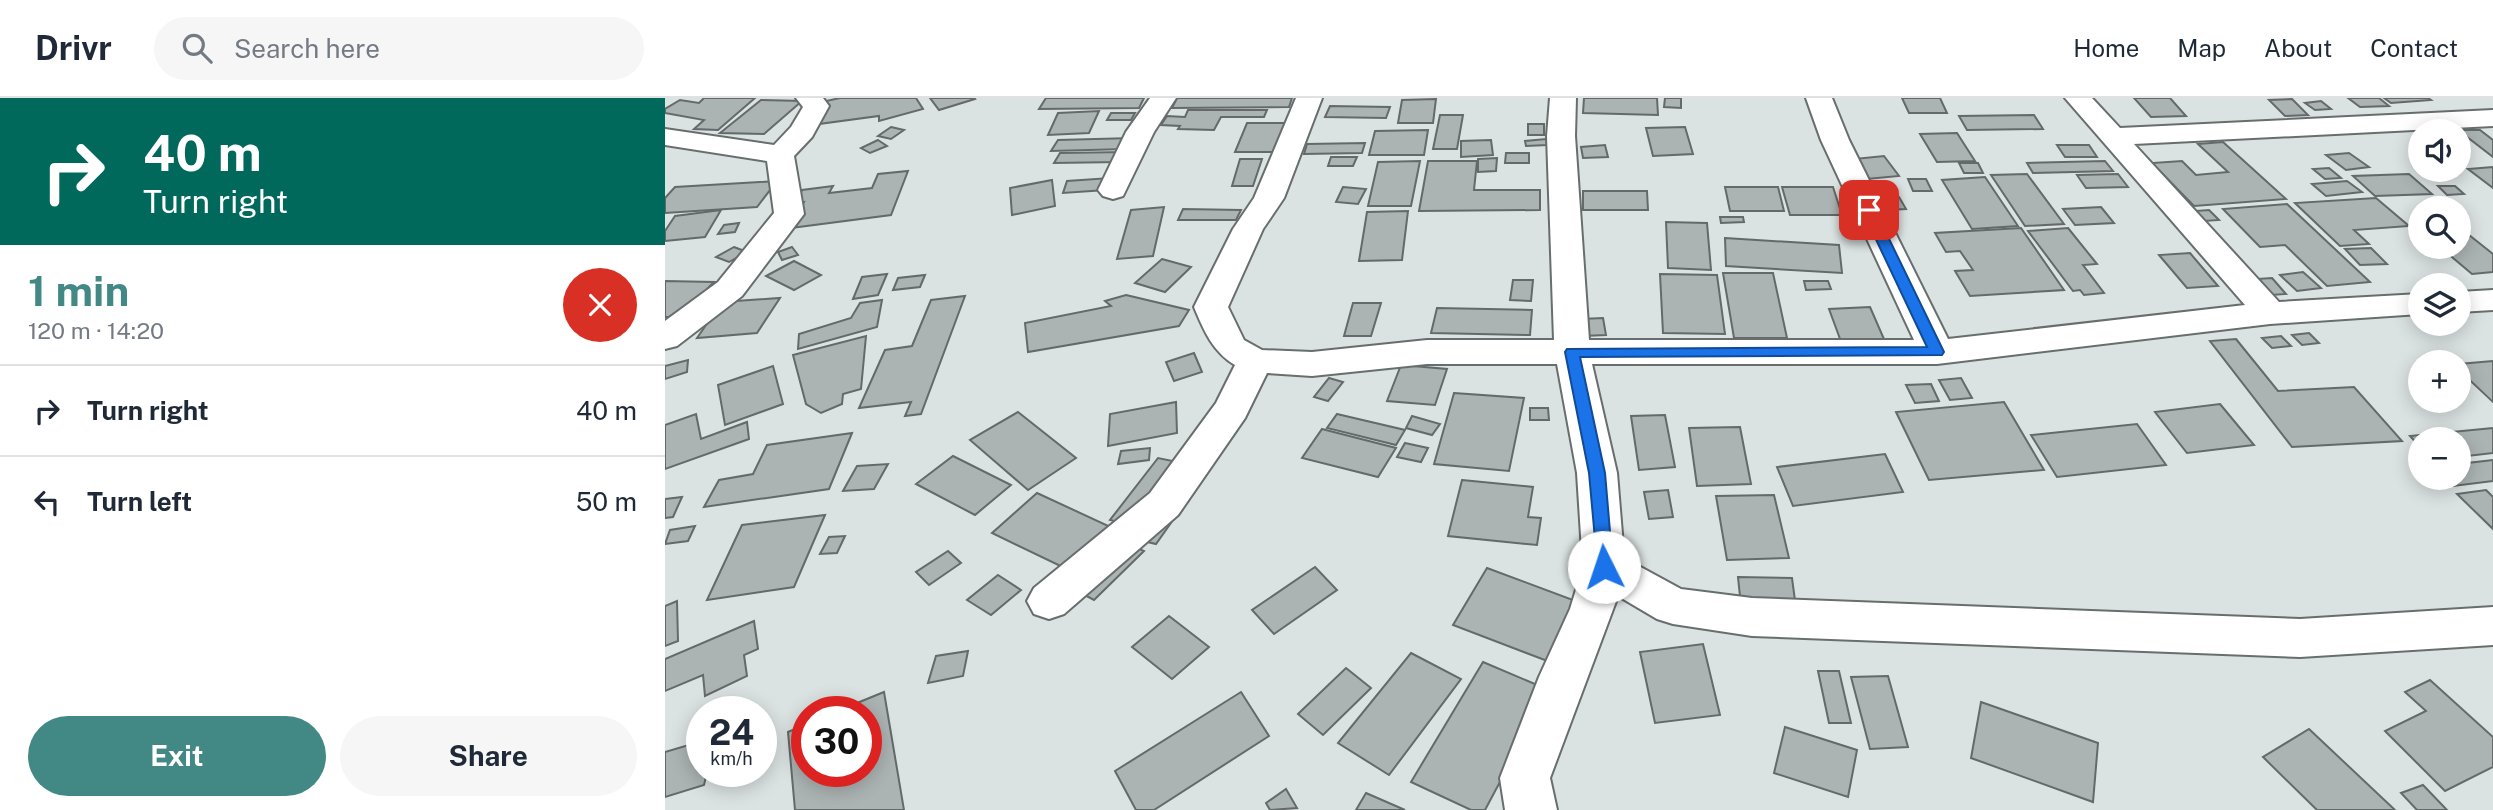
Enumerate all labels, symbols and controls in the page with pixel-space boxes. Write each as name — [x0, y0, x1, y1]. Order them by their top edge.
search box — [154, 17, 644, 80]
text: Drivr — [35, 29, 112, 67]
icon: search — [178, 29, 216, 67]
text: Search here — [234, 33, 380, 64]
text: Home — [2073, 34, 2139, 62]
text: Map — [2177, 34, 2226, 62]
text: About — [2264, 34, 2332, 62]
text: Contact — [2370, 34, 2458, 62]
map controls — [2408, 119, 2471, 490]
button: sound — [2408, 119, 2471, 182]
text: 40 m — [143, 124, 262, 182]
icon: right — [28, 126, 119, 217]
pin — [1839, 180, 1899, 240]
text: Turn right — [143, 183, 288, 220]
icon: arrive — [1850, 191, 1888, 229]
button: search — [2408, 196, 2471, 259]
text: 1 min — [28, 266, 129, 315]
button: close — [563, 268, 637, 342]
button: layers — [2408, 273, 2471, 336]
text: 120 m · 14:20 — [28, 317, 164, 344]
button: + — [2408, 350, 2471, 413]
icon: right — [28, 392, 66, 430]
text: Turn right — [87, 395, 209, 426]
text: 40 m — [576, 395, 637, 426]
button: − — [2408, 427, 2471, 490]
icon: left — [28, 483, 66, 521]
text: Turn left — [87, 486, 192, 517]
text: 50 m — [576, 486, 637, 517]
position arrow — [1567, 530, 1641, 604]
speed limit sign: 30 — [791, 696, 882, 787]
text: 24 — [709, 712, 754, 753]
button: Exit — [28, 716, 326, 796]
button: Share — [340, 716, 637, 796]
text: km/h — [710, 748, 753, 769]

